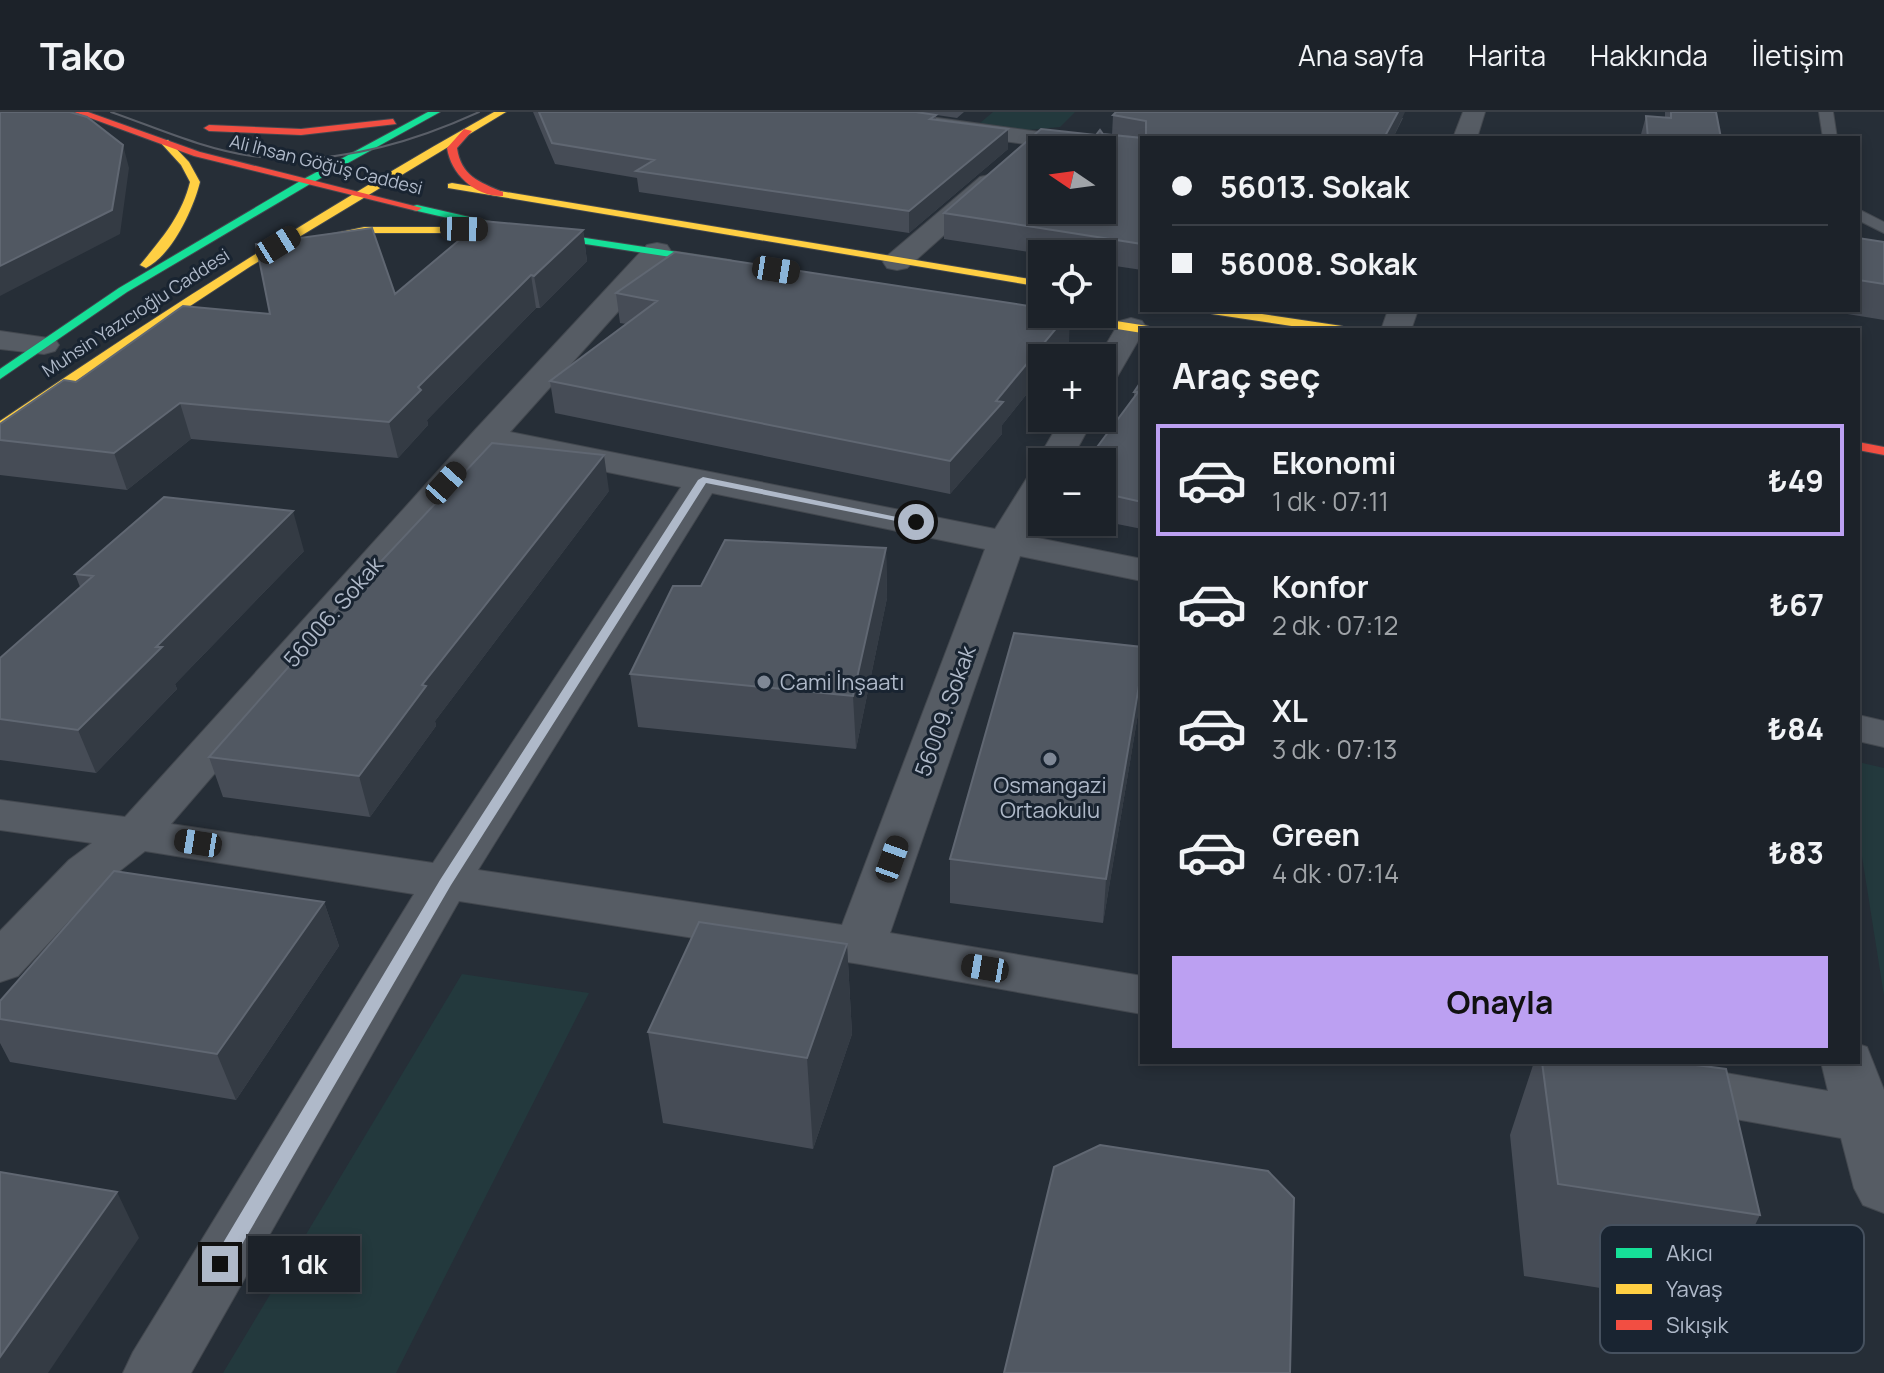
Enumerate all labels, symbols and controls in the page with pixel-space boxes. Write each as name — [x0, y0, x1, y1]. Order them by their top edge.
text: Tako — [40, 29, 126, 81]
text: Ana sayfa — [1298, 36, 1424, 74]
text: Harita — [1468, 36, 1546, 74]
text: Hakkında — [1590, 36, 1708, 74]
text: İletişim — [1752, 36, 1844, 74]
street label: Ali İhsan Göğüş Caddesi — [227, 128, 425, 200]
north arrow — [1028, 136, 1116, 224]
map controls — [1028, 136, 1116, 536]
text: 56013. Sokak — [1220, 166, 1409, 207]
car — [440, 217, 488, 241]
car — [251, 222, 305, 268]
button: locate — [1028, 240, 1116, 328]
street label: Muhsin Yazıcıoğlu Caddesi — [37, 243, 234, 382]
text: 56008. Sokak — [1220, 243, 1417, 284]
car — [750, 254, 802, 286]
button: + — [1028, 344, 1116, 432]
text: Araç seç — [1172, 351, 1321, 400]
text: Ekonomi — [1272, 442, 1396, 483]
icon: car — [1176, 444, 1248, 516]
button: − — [1028, 448, 1116, 536]
car — [421, 457, 471, 509]
text: ₺49 — [1768, 460, 1824, 501]
text: 1 dk · 07:11 — [1272, 483, 1389, 519]
route start — [898, 504, 934, 540]
street label: 56006. Sokak — [277, 549, 390, 674]
text: Konfor — [1272, 566, 1369, 607]
icon: car — [1176, 568, 1248, 640]
text: ₺67 — [1770, 584, 1824, 625]
text: 2 dk · 07:12 — [1272, 607, 1398, 643]
street label: 56009. Sokak — [907, 640, 983, 781]
place label: Cami İnşaatı — [780, 667, 904, 697]
marker: Cami İnşaatı — [755, 673, 773, 691]
text: XL — [1272, 690, 1308, 731]
icon: car — [1176, 692, 1248, 764]
text: ₺84 — [1768, 708, 1824, 749]
text: 3 dk · 07:13 — [1272, 731, 1397, 767]
marker: Osmangazi Ortaokulu — [1041, 750, 1059, 768]
place label: Osmangazi Ortaokulu — [993, 770, 1107, 825]
text: Green — [1272, 814, 1360, 855]
icon: car — [1176, 816, 1248, 888]
car — [172, 827, 224, 859]
car — [873, 832, 911, 886]
text: ₺83 — [1768, 832, 1824, 873]
text: 4 dk · 07:14 — [1272, 855, 1399, 891]
car — [959, 952, 1011, 984]
button: Onayla — [1172, 956, 1828, 1048]
legend — [1600, 1225, 1864, 1353]
callout: 1 dk — [248, 1236, 360, 1292]
text: Akıcı — [1666, 1238, 1713, 1268]
route end — [202, 1246, 238, 1282]
text: 1 dk — [281, 1246, 327, 1282]
text: Yavaş — [1666, 1274, 1723, 1304]
text: Sıkışık — [1666, 1310, 1729, 1340]

